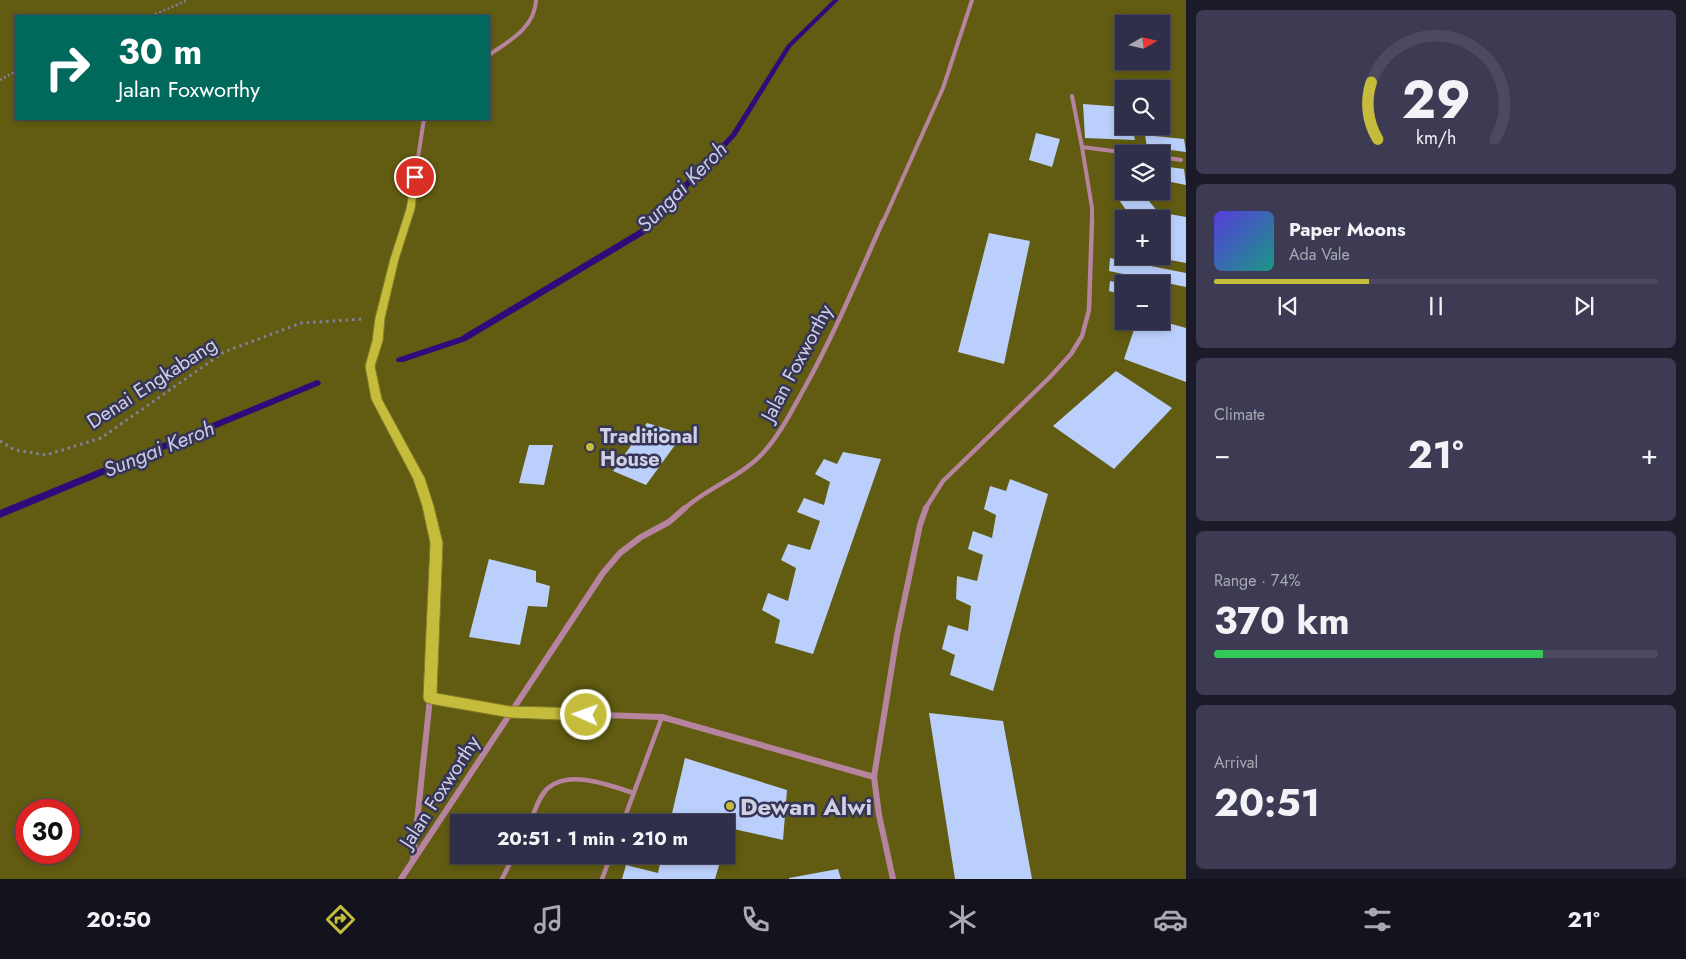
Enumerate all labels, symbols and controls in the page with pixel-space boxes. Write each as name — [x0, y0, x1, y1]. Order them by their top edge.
north arrow — [1115, 15, 1170, 70]
map controls — [1115, 15, 1170, 330]
text: 30 m — [118, 27, 202, 77]
icon: right — [35, 35, 100, 100]
text: 29 — [1402, 62, 1470, 138]
text: Jalan Foxworthy — [118, 73, 260, 105]
button: search — [1115, 80, 1170, 135]
text: km/h — [1416, 125, 1456, 151]
water label: Sungai Keroh — [630, 135, 734, 239]
button: layers — [1115, 145, 1170, 200]
pin — [394, 156, 436, 198]
icon: arrive — [401, 163, 429, 191]
button: + — [1115, 210, 1170, 265]
text: Paper Moons — [1289, 216, 1406, 243]
text: Ada Vale — [1289, 243, 1350, 266]
button: − — [1115, 275, 1170, 330]
icon: previous — [1274, 292, 1302, 320]
icon: pause — [1422, 292, 1450, 320]
icon: next — [1570, 292, 1598, 320]
street label: Jalan Foxworthy — [753, 299, 840, 429]
street label: Denai Engkabang — [81, 330, 223, 436]
text: Climate — [1214, 403, 1265, 426]
water label: Sungai Keroh — [99, 413, 219, 485]
place label: Traditional House — [600, 422, 698, 474]
text: 21° — [1408, 427, 1463, 482]
text: − — [1214, 434, 1231, 475]
text: + — [1641, 434, 1658, 475]
marker: Traditional House — [584, 441, 596, 453]
text: Range · 74% — [1214, 569, 1301, 592]
text: 370 km — [1214, 593, 1350, 648]
position arrow — [559, 688, 611, 740]
street label: Jalan Foxworthy — [391, 730, 487, 856]
text: Arrival — [1214, 751, 1258, 774]
text: 20:51 — [1214, 775, 1320, 830]
place label: Dewan Alwi — [740, 789, 872, 824]
speed limit sign: 30 — [15, 799, 80, 864]
marker: Dewan Alwi — [724, 800, 736, 812]
text: 20:51 · 1 min · 210 m — [497, 825, 688, 852]
icon: directions — [323, 902, 358, 937]
icon: music — [531, 902, 566, 937]
icon: phone — [738, 902, 773, 937]
icon: climate — [945, 902, 980, 937]
icon: car — [1153, 902, 1188, 937]
icon: filters — [1360, 902, 1395, 937]
text: 20:50 — [86, 903, 151, 935]
text: 21° — [1568, 903, 1600, 935]

